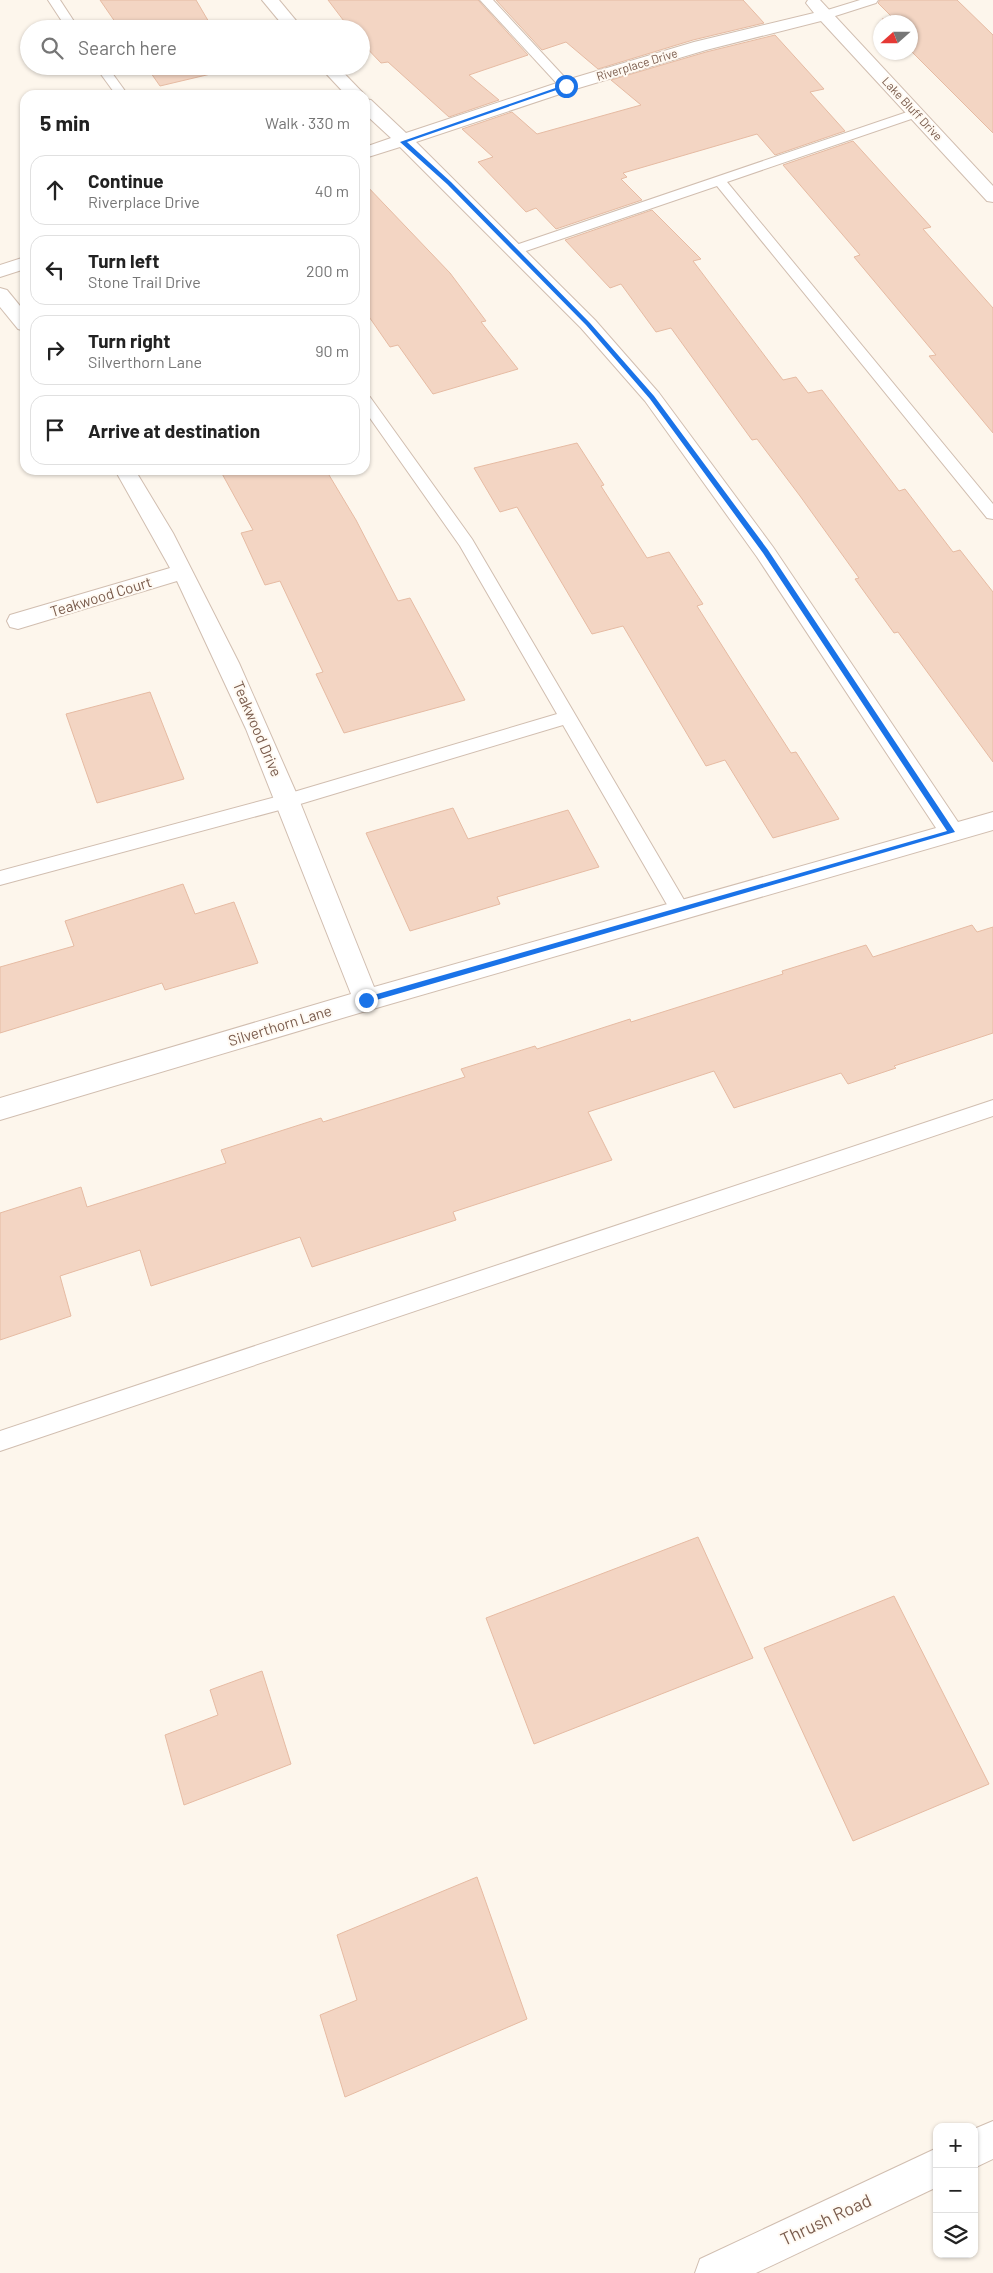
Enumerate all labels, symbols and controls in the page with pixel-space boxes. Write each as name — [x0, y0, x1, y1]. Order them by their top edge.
north arrow — [873, 15, 918, 60]
search box — [20, 20, 370, 75]
icon: search — [38, 34, 66, 62]
text: Search here — [78, 36, 177, 59]
street label: Riverplace Drive — [595, 45, 679, 83]
street label: Lake Bluff Drive — [880, 74, 946, 143]
route start — [555, 75, 578, 98]
text: 5 min — [40, 110, 90, 135]
text: Walk · 330 m — [265, 113, 350, 132]
text: Continue — [88, 169, 164, 192]
icon: ahead — [41, 176, 69, 204]
text: 40 m — [315, 181, 349, 200]
text: Riverplace Drive — [88, 192, 200, 211]
text: Turn left — [88, 249, 159, 272]
icon: left — [41, 256, 69, 284]
text: 200 m — [306, 261, 349, 280]
text: Stone Trail Drive — [88, 272, 201, 291]
text: Turn right — [88, 329, 170, 352]
icon: right — [41, 336, 69, 364]
text: 90 m — [315, 341, 349, 360]
text: Silverthorn Lane — [88, 352, 202, 371]
icon: arrive — [41, 416, 69, 444]
text: Arrive at destination — [88, 419, 260, 442]
street label: Teakwood Court — [48, 572, 154, 620]
street label: Teakwood Drive — [230, 678, 286, 779]
route end — [355, 989, 378, 1012]
street label: Silverthorn Lane — [226, 1001, 333, 1049]
map controls — [933, 2123, 978, 2258]
button: + — [933, 2123, 978, 2168]
button: − — [933, 2168, 978, 2213]
street label: Thrush Road — [777, 2188, 875, 2250]
button: layers — [933, 2213, 978, 2258]

